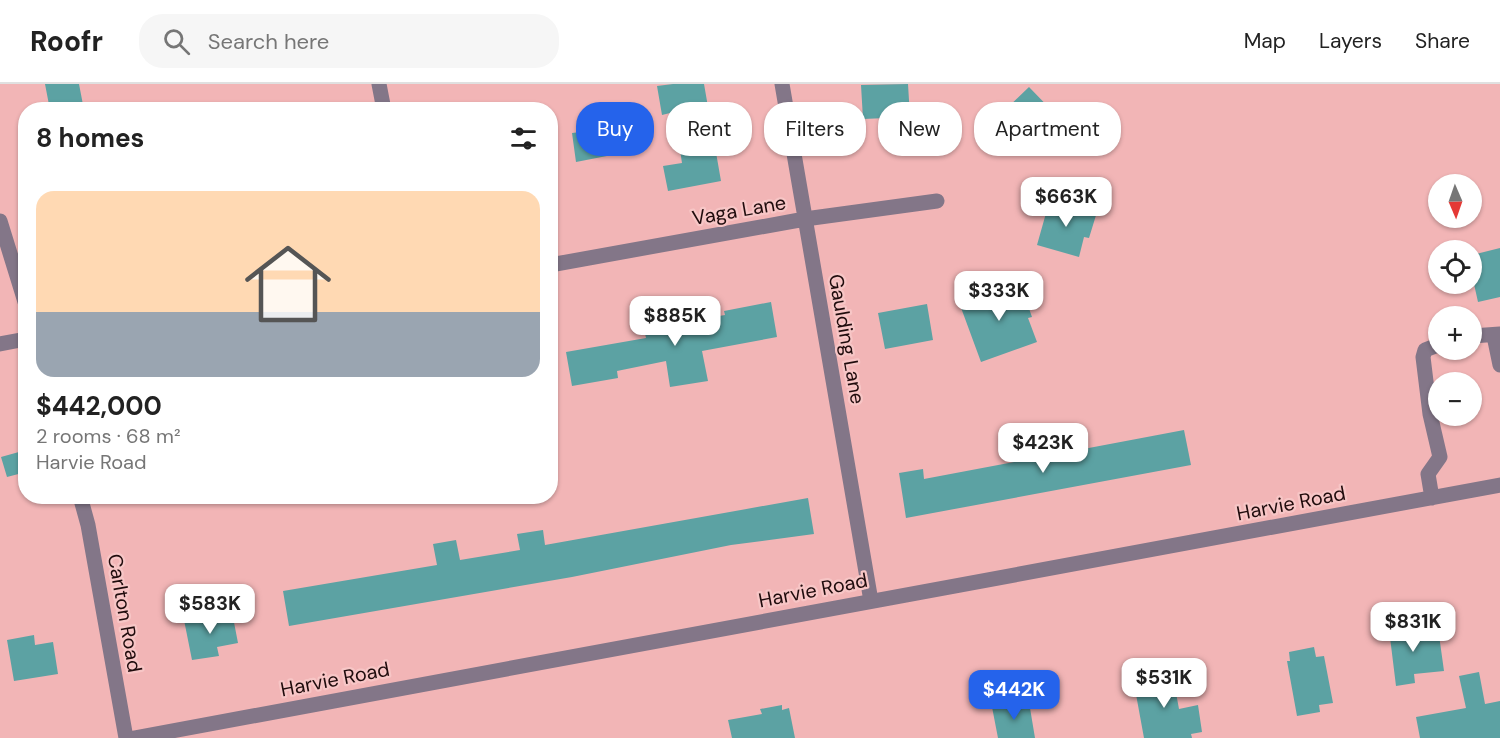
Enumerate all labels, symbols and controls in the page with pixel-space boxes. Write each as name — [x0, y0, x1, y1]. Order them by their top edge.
search box — [139, 14, 559, 68]
text: Roofr — [30, 23, 103, 60]
icon: search — [160, 25, 193, 58]
text: Search here — [208, 27, 329, 56]
text: Map — [1244, 27, 1286, 55]
text: Layers — [1319, 27, 1382, 55]
text: Share — [1415, 27, 1470, 55]
chip: Buy — [576, 102, 654, 156]
chip: Rent — [666, 102, 752, 156]
chip: Filters — [764, 102, 866, 156]
chip: New — [878, 102, 962, 156]
chip: Apartment — [974, 102, 1121, 156]
text: 8 homes — [36, 121, 144, 155]
icon: filters — [507, 122, 540, 155]
north arrow — [1428, 174, 1482, 228]
map controls — [1428, 174, 1482, 426]
pin: $663K — [1024, 177, 1108, 228]
text: $663K — [1035, 183, 1097, 209]
street label: Vaga Lane — [690, 189, 788, 231]
icon: home — [234, 230, 342, 338]
button: locate — [1428, 240, 1482, 294]
pin: $333K — [957, 271, 1041, 322]
street label: Gaulding Lane — [823, 272, 871, 406]
text: $333K — [968, 277, 1030, 303]
pin: $885K — [633, 296, 717, 347]
text: $885K — [644, 302, 706, 328]
button: + — [1428, 306, 1482, 360]
button: − — [1428, 372, 1482, 426]
text: $442,000 — [36, 389, 162, 423]
text: 2 rooms · 68 m² — [36, 423, 181, 449]
pin: $423K — [1001, 423, 1085, 474]
text: $423K — [1012, 429, 1074, 455]
text: Harvie Road — [36, 449, 146, 475]
street label: Harvie Road — [1234, 480, 1348, 526]
street label: Carlton Road — [102, 552, 148, 674]
street label: Harvie Road — [756, 567, 870, 613]
pin: $583K — [168, 584, 252, 635]
text: $583K — [179, 590, 241, 616]
pin: $831K — [1371, 602, 1455, 653]
text: $831K — [1385, 608, 1442, 634]
street label: Harvie Road — [278, 656, 392, 702]
pin: $531K — [1122, 658, 1206, 709]
text: $531K — [1136, 664, 1192, 690]
pin: $442K — [972, 670, 1056, 721]
text: $442K — [983, 676, 1045, 702]

